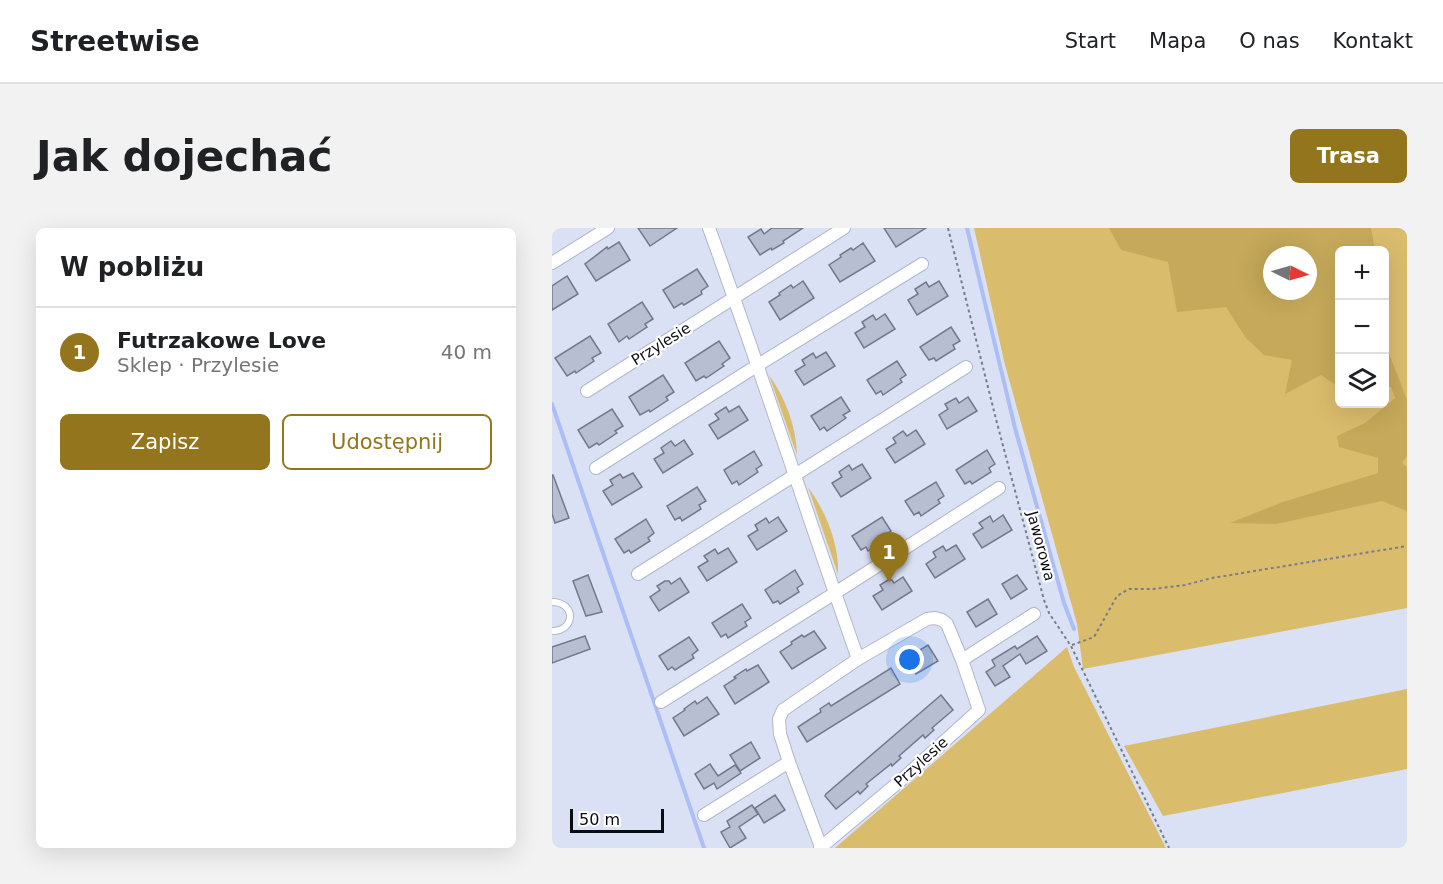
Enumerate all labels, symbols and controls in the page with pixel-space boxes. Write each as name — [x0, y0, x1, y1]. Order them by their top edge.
text: Streetwise — [30, 25, 200, 58]
text: Start — [1065, 29, 1116, 53]
text: Mapa — [1149, 29, 1206, 53]
text: O nas — [1239, 29, 1300, 53]
text: Kontakt — [1333, 29, 1413, 53]
button: Trasa — [1290, 129, 1407, 183]
text: Jak dojechać — [36, 132, 332, 181]
north arrow — [1263, 246, 1317, 300]
map controls — [1335, 246, 1389, 408]
button: + — [1335, 246, 1389, 300]
text: W pobliżu — [60, 252, 204, 282]
button: − — [1335, 300, 1389, 354]
street label: Przylesie — [628, 319, 694, 369]
text: Futrzakowe Love — [117, 328, 326, 353]
text: 1 — [73, 340, 86, 364]
text: 40 m — [441, 340, 492, 364]
text: Sklep · Przylesie — [117, 353, 279, 377]
button: layers — [1335, 354, 1389, 408]
button: Zapisz — [60, 414, 270, 470]
button: Udostępnij — [282, 414, 492, 470]
street label: Jaworowa — [1023, 508, 1059, 583]
pin: 1 — [870, 532, 908, 582]
your location — [895, 645, 924, 674]
street label: Przylesie — [890, 733, 952, 791]
scale bar — [570, 806, 664, 834]
text: 50 m — [579, 810, 620, 829]

